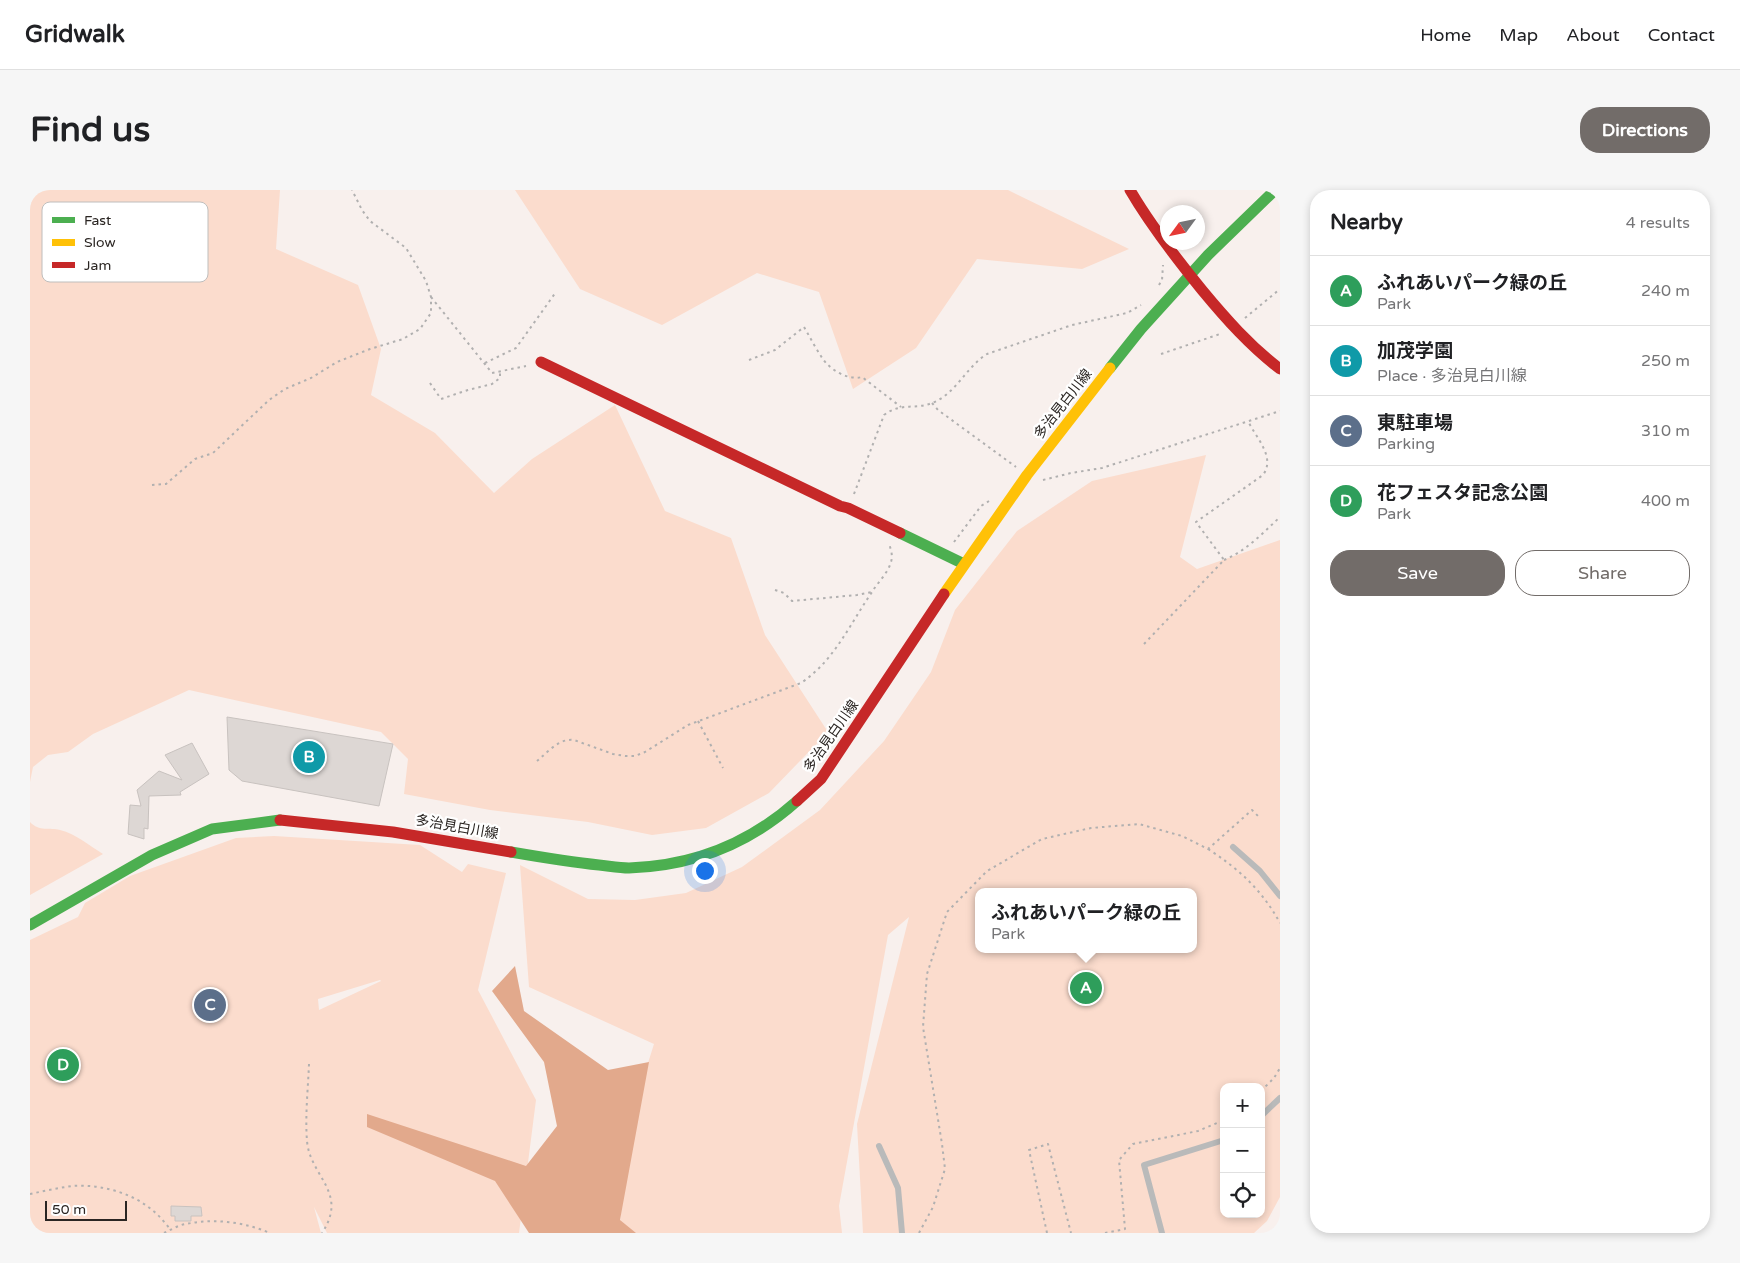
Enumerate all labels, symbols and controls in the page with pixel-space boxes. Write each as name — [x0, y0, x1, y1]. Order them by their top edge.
text: Gridwalk — [25, 20, 125, 49]
text: Home — [1420, 24, 1471, 46]
text: Map — [1499, 24, 1538, 46]
text: About — [1566, 24, 1620, 46]
text: Contact — [1648, 24, 1715, 46]
button: Directions — [1580, 107, 1710, 153]
text: Find us — [30, 109, 150, 151]
legend — [42, 202, 208, 282]
north arrow — [1160, 205, 1205, 250]
text: Nearby — [1330, 210, 1403, 235]
text: Fast — [84, 212, 112, 229]
text: 4 results — [1626, 213, 1690, 233]
text: Slow — [84, 234, 116, 251]
text: Jam — [84, 257, 111, 274]
text: ふれあいパーク緑の丘 — [1377, 272, 1567, 294]
text: A — [1340, 281, 1352, 301]
text: 240 m — [1641, 281, 1690, 301]
text: Park — [1377, 294, 1411, 314]
text: 加茂学園 — [1377, 340, 1453, 362]
text: B — [1340, 351, 1352, 371]
text: 250 m — [1641, 351, 1690, 371]
street label: 多治見白川線 — [1030, 366, 1096, 442]
text: Place · 多治見白川線 — [1377, 366, 1527, 386]
text: 東駐車場 — [1377, 412, 1453, 434]
text: C — [1340, 421, 1352, 441]
text: 310 m — [1641, 421, 1690, 441]
text: Parking — [1377, 434, 1435, 454]
text: 花フェスタ記念公園 — [1377, 482, 1548, 504]
text: D — [1340, 491, 1352, 511]
text: 400 m — [1641, 491, 1690, 511]
text: Park — [1377, 504, 1411, 524]
button: Save — [1330, 550, 1505, 596]
button: Share — [1515, 550, 1690, 596]
street label: 多治見白川線 — [800, 697, 862, 775]
pin: B — [293, 738, 325, 776]
street label: 多治見白川線 — [414, 811, 500, 843]
your location — [692, 858, 718, 884]
popup — [975, 888, 1197, 953]
text: ふれあいパーク緑の丘 — [991, 902, 1181, 924]
text: Park — [991, 924, 1025, 944]
pin: A — [1070, 969, 1102, 1007]
pin: C — [194, 986, 226, 1024]
pin: D — [47, 1046, 79, 1084]
map controls — [1220, 1083, 1265, 1218]
button: + — [1220, 1083, 1265, 1128]
button: − — [1220, 1128, 1265, 1173]
button: locate — [1220, 1173, 1265, 1218]
scale bar — [45, 1198, 128, 1221]
text: 50 m — [52, 1201, 86, 1218]

